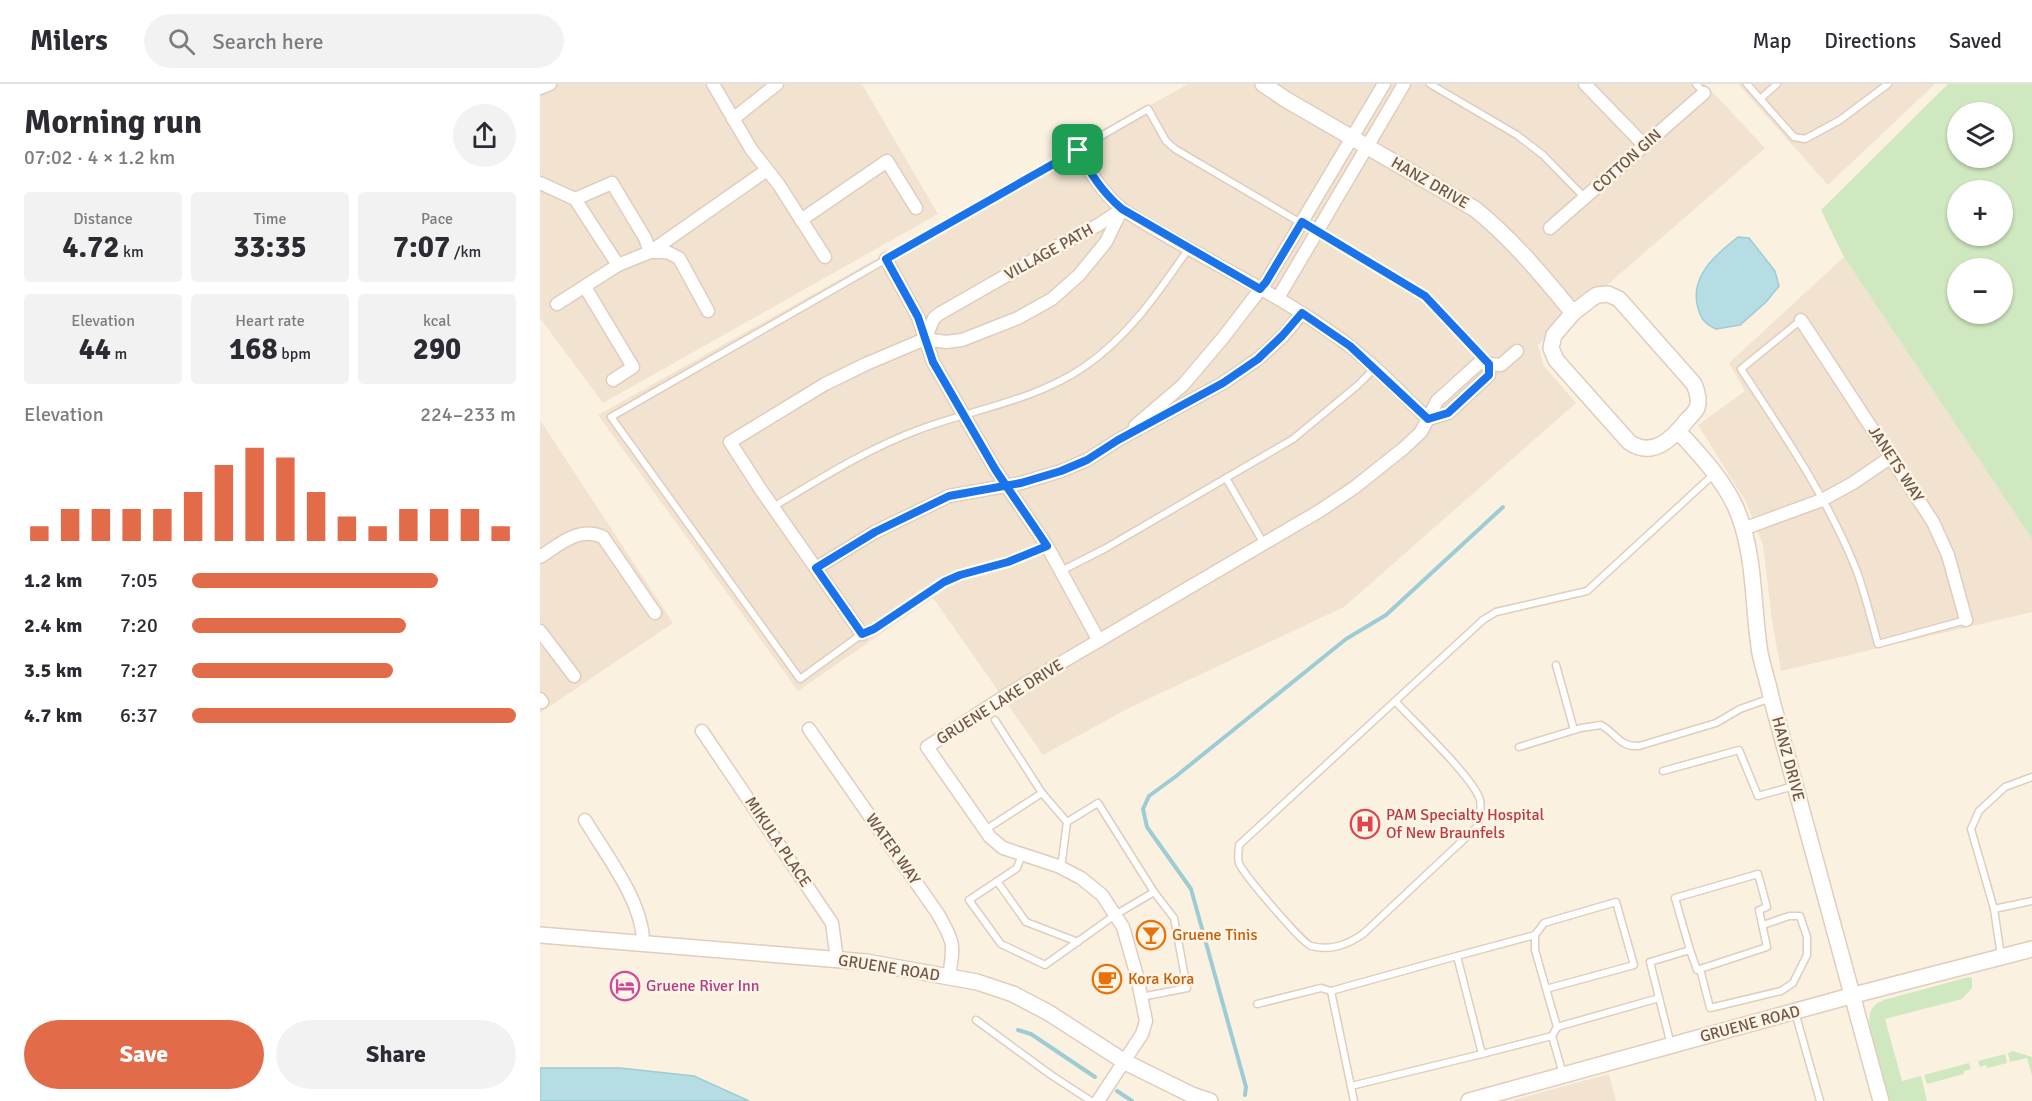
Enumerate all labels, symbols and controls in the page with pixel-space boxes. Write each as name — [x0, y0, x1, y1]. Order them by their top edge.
search box — [144, 14, 564, 68]
text: Milers — [30, 24, 108, 58]
icon: search — [165, 25, 198, 58]
text: Search here — [213, 28, 324, 55]
text: Map — [1753, 28, 1791, 54]
text: Directions — [1824, 28, 1916, 54]
text: Saved — [1949, 28, 2002, 54]
text: Morning run — [24, 102, 202, 143]
map controls — [1947, 102, 2013, 324]
button: layers — [1947, 102, 2013, 168]
button: share — [453, 104, 516, 167]
pin — [1052, 124, 1103, 175]
street label: COTTON GIN — [1588, 125, 1666, 197]
icon: arrive — [1061, 133, 1094, 166]
text: 07:02 · 4 × 1.2 km — [24, 145, 175, 170]
street label: HANZ DRIVE — [1387, 153, 1473, 213]
button: + — [1947, 180, 2013, 246]
text: Distance — [73, 209, 133, 229]
text: Time — [254, 209, 286, 229]
text: Pace — [421, 209, 453, 229]
street label: VILLAGE PATH — [1001, 219, 1097, 285]
text: 4.72 — [62, 229, 119, 266]
text: 33:35 — [233, 229, 307, 266]
text: 7:07 — [393, 229, 450, 266]
text: km — [119, 242, 144, 262]
text: /km — [450, 242, 481, 262]
button: − — [1947, 258, 2013, 324]
text: Elevation — [71, 311, 135, 331]
text: Heart rate — [235, 311, 305, 331]
text: kcal — [423, 311, 451, 331]
text: 44 — [79, 331, 111, 368]
text: 168 — [229, 331, 278, 368]
text: 290 — [413, 331, 461, 368]
text: m — [111, 344, 127, 364]
text: bpm — [278, 344, 311, 364]
text: Elevation — [24, 402, 104, 427]
text: 224–233 m — [420, 402, 516, 427]
street label: JANETS WAY — [1864, 422, 1928, 506]
text: 1.2 km — [24, 568, 82, 593]
text: 7:05 — [120, 568, 158, 593]
text: 2.4 km — [24, 613, 82, 638]
text: 7:20 — [120, 613, 158, 638]
street label: GRUENE LAKE DRIVE — [933, 655, 1067, 749]
text: 3.5 km — [24, 658, 82, 683]
text: 7:27 — [120, 658, 158, 683]
text: 4.7 km — [24, 703, 82, 728]
text: 6:37 — [120, 703, 158, 728]
street label: HANZ DRIVE — [1767, 714, 1809, 804]
street label: MIKULA PLACE — [740, 793, 816, 891]
place label: PAM Specialty Hospital Of New Braunfels — [1386, 805, 1545, 843]
hospital icon: PAM Specialty Hospital Of New Braunfels — [1349, 808, 1381, 840]
street label: WATER WAY — [861, 810, 925, 888]
bar icon: Gruene Tinis — [1135, 919, 1167, 951]
place label: Gruene Tinis — [1172, 925, 1257, 945]
street label: GRUENE ROAD — [837, 950, 941, 986]
cafe icon: Kora Kora — [1091, 963, 1123, 995]
place label: Kora Kora — [1128, 969, 1194, 989]
hotel icon: Gruene River Inn — [609, 970, 641, 1002]
place label: Gruene River Inn — [646, 976, 760, 996]
street label: GRUENE ROAD — [1698, 1001, 1802, 1047]
button: Save — [24, 1020, 264, 1089]
button: Share — [276, 1020, 516, 1089]

